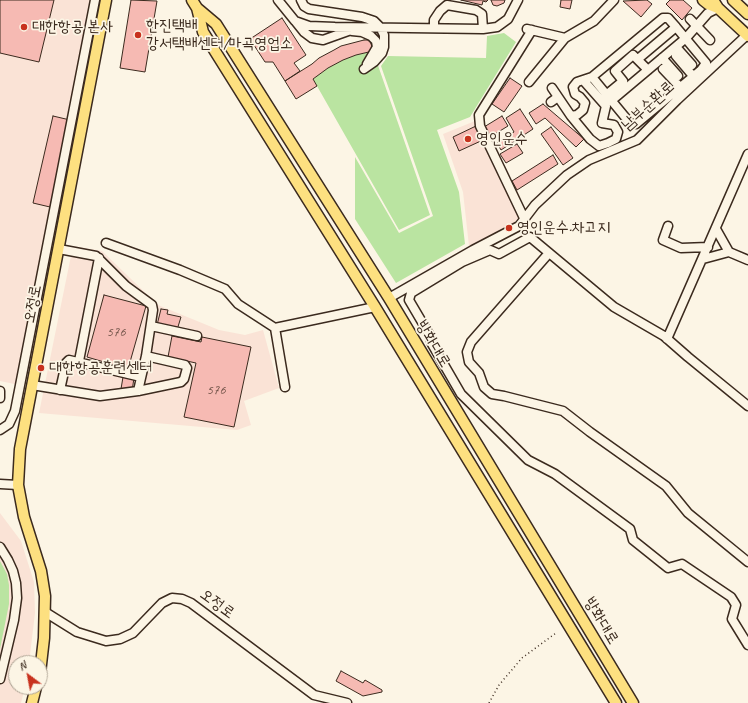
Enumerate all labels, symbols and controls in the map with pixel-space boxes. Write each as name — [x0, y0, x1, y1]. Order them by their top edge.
place label: 한진택배 강서택배센터/마곡영업소 — [146, 16, 293, 54]
place label: 대한항공 본사 — [32, 17, 113, 37]
marker: 대한항공 본사 — [19, 22, 29, 32]
marker: 한진택배 강서택배센터/마곡영업소 — [133, 30, 143, 40]
street label: 남부순환로 — [618, 77, 678, 135]
place label: 영인운수 — [476, 129, 528, 149]
marker: 영인운수 — [463, 134, 473, 144]
place label: 영인운수.차고지 — [517, 218, 610, 238]
marker: 영인운수.차고지 — [504, 223, 514, 233]
street label: 오정로 — [20, 283, 46, 325]
street label: 방화대로 — [412, 317, 454, 371]
house number: 576 — [107, 324, 125, 340]
place label: 대한항공훈련센터 — [49, 358, 152, 378]
marker: 대한항공훈련센터 — [36, 363, 46, 373]
house number: 576 — [207, 382, 225, 398]
street label: 오정로 — [196, 585, 238, 623]
street label: 방화대로 — [580, 594, 622, 648]
north arrow — [8, 655, 48, 695]
text: N — [16, 658, 29, 673]

